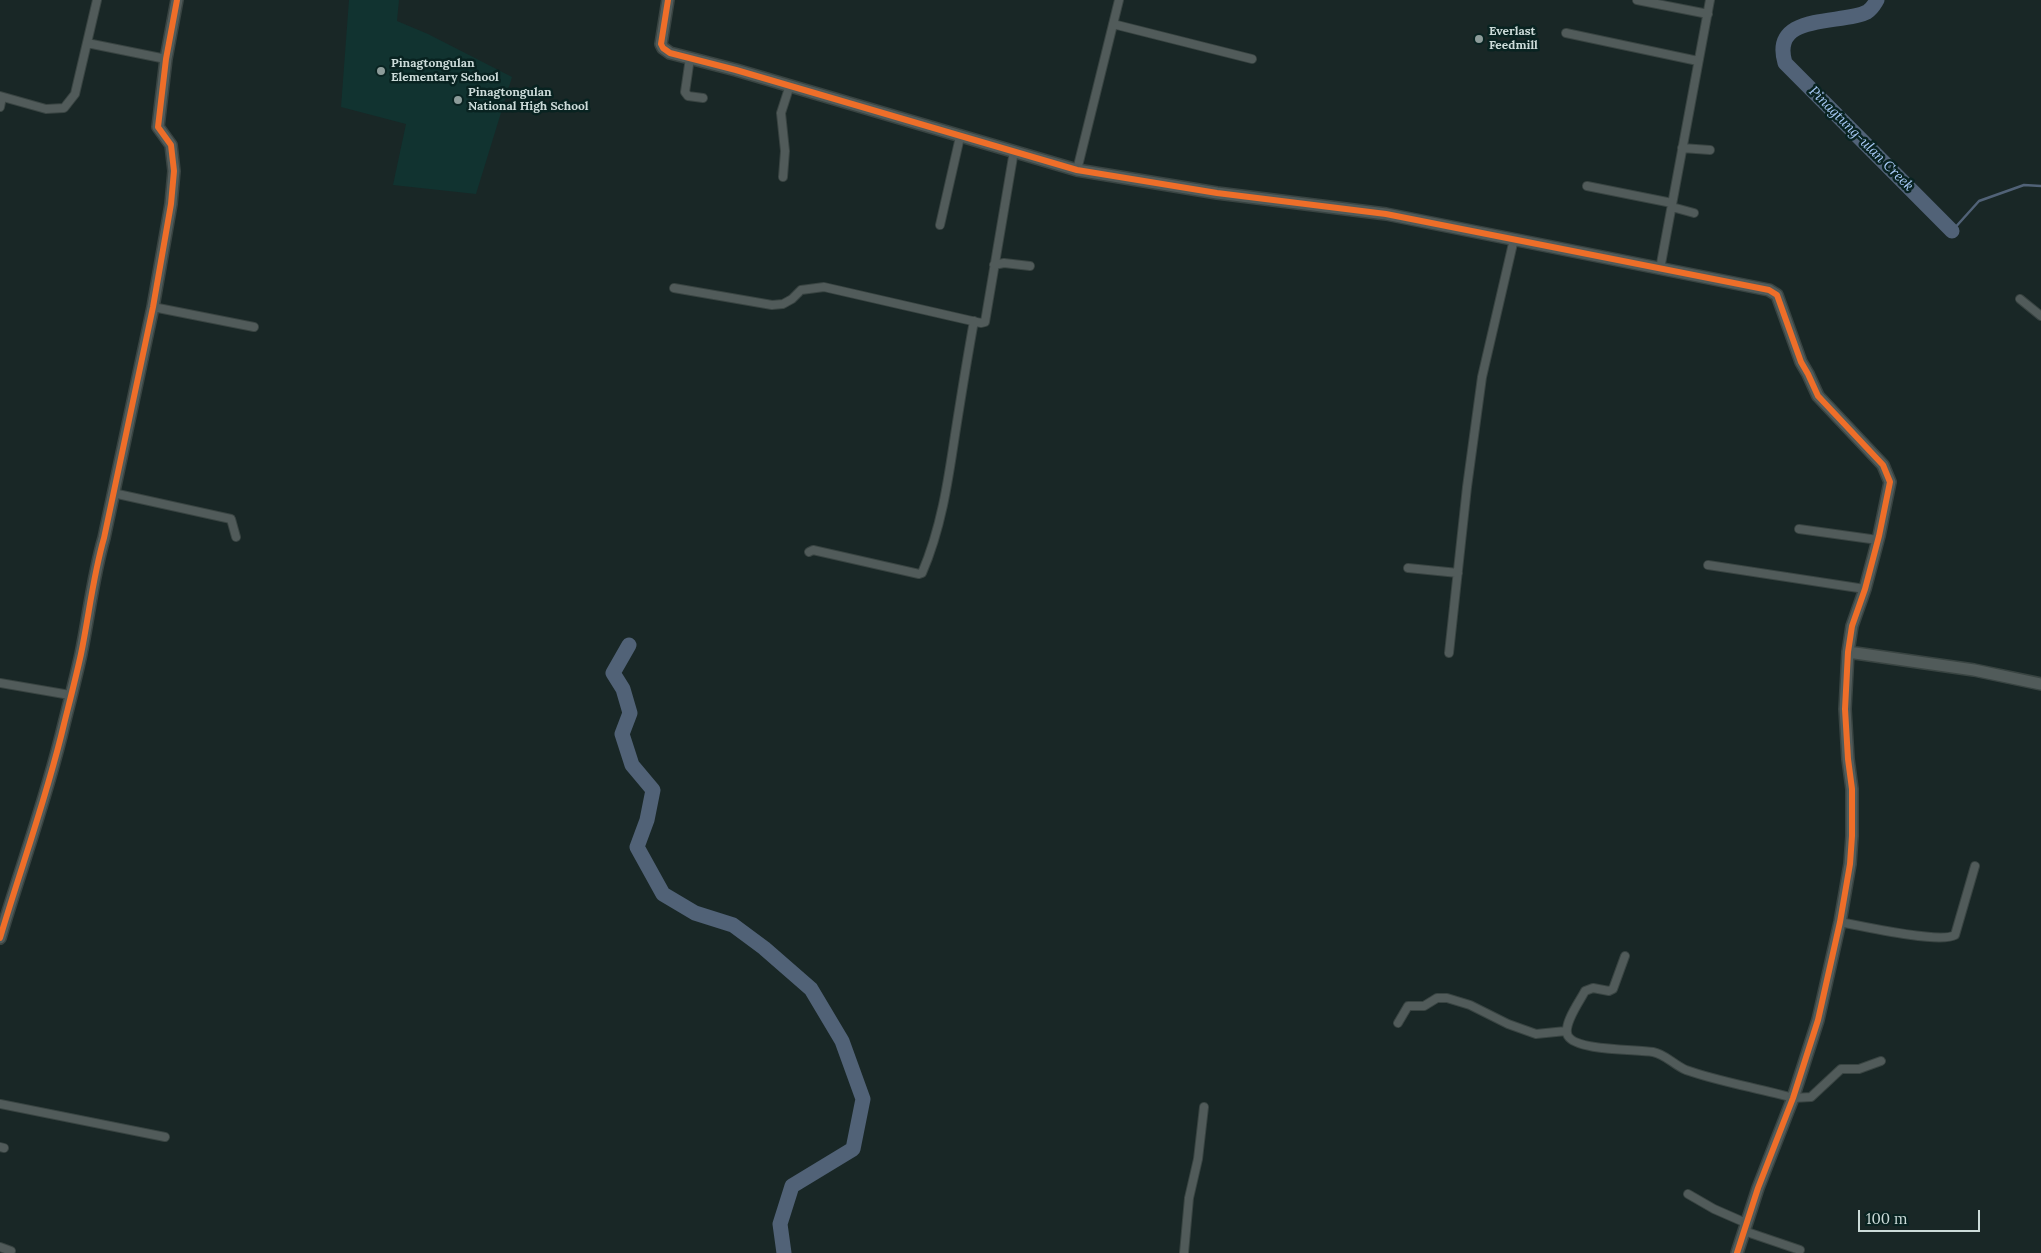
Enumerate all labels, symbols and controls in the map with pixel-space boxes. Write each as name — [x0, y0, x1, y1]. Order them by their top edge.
place label: Everlast Feedmill — [1489, 25, 1538, 53]
marker: Everlast Feedmill — [1473, 33, 1485, 45]
place label: Pinagtongulan Elementary School — [391, 57, 499, 85]
marker: Pinagtongulan Elementary School — [375, 65, 387, 77]
water label: Pinagtung-ulan Creek — [1805, 83, 1917, 195]
place label: Pinagtongulan National High School — [468, 86, 589, 114]
marker: Pinagtongulan National High School — [452, 94, 464, 106]
scale bar — [1861, 1200, 1984, 1232]
text: 100 m — [1866, 1209, 1907, 1228]

